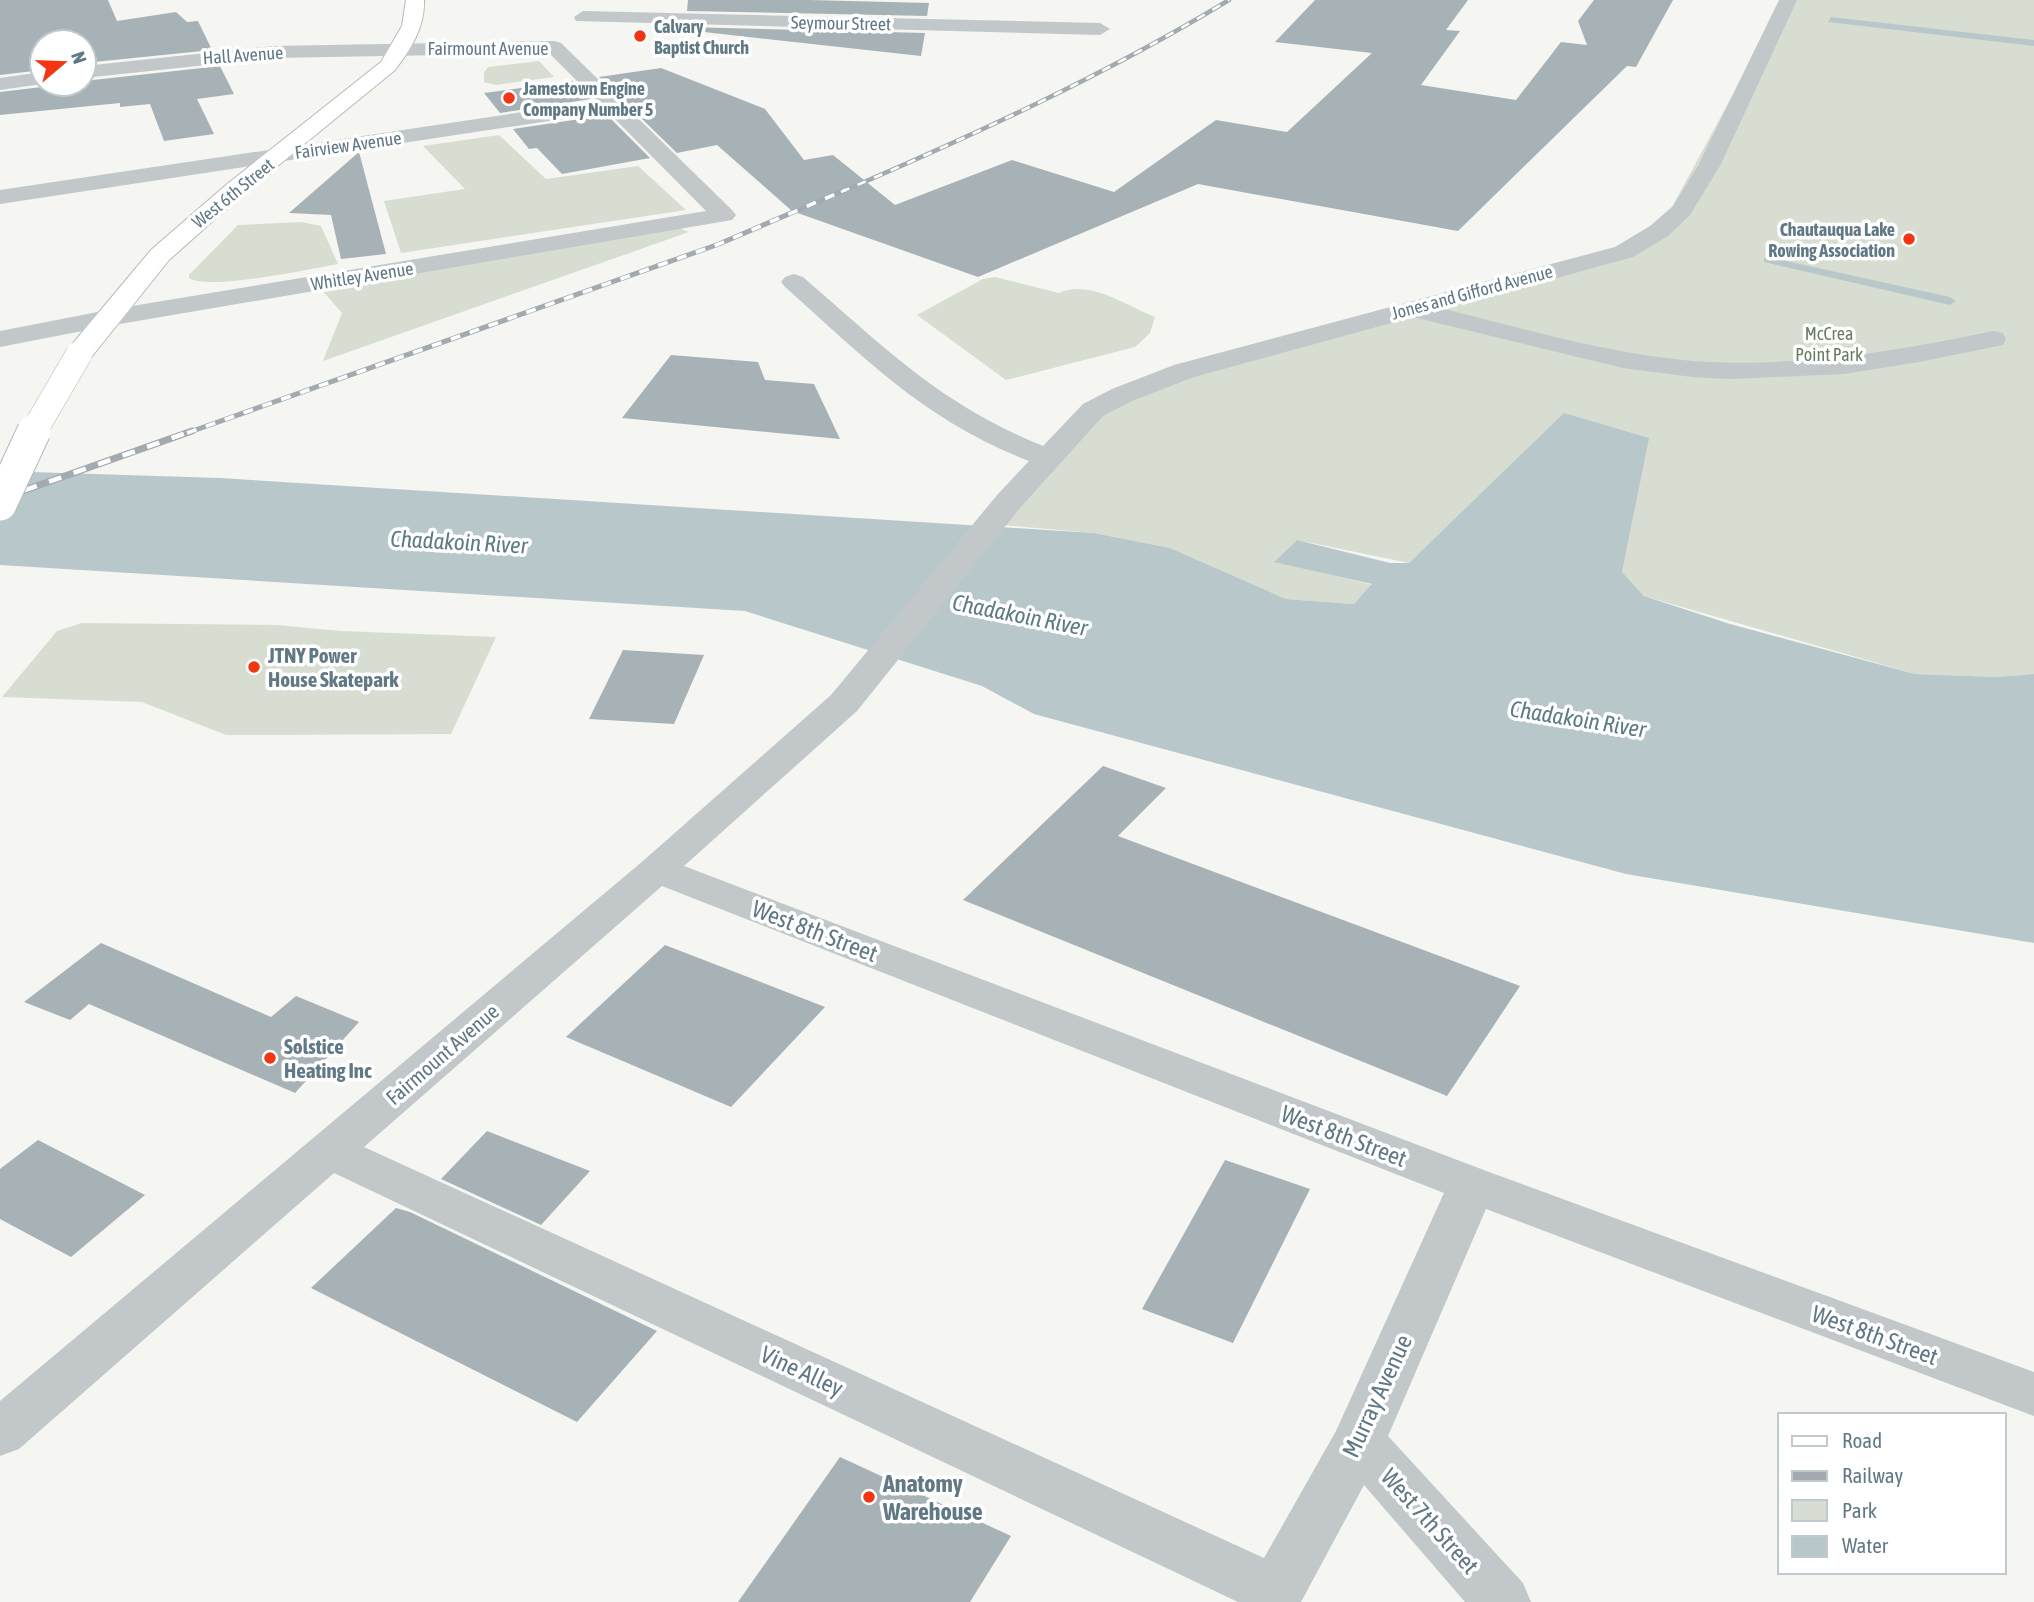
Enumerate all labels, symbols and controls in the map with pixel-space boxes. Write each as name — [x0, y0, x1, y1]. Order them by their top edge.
street label: Seymour Street — [791, 12, 891, 34]
place label: Calvary Baptist Church — [654, 16, 749, 58]
north arrow — [28, 28, 98, 98]
marker: Calvary Baptist Church — [632, 28, 648, 44]
street label: Fairmount Avenue — [427, 38, 549, 59]
street label: Hall Avenue — [202, 42, 284, 68]
text: N — [67, 49, 91, 66]
place label: Jamestown Engine Company Number 5 — [522, 78, 653, 120]
marker: Jamestown Engine Company Number 5 — [501, 90, 517, 106]
street label: Fairview Avenue — [293, 127, 403, 163]
street label: West 6th Street — [188, 154, 278, 232]
place label: Chautauqua Lake Rowing Association — [1768, 219, 1895, 261]
marker: Chautauqua Lake Rowing Association — [1901, 231, 1917, 247]
street label: Whitley Avenue — [309, 258, 415, 294]
street label: Jones and Gifford Avenue — [1389, 260, 1555, 324]
park label: McCrea Point Park — [1795, 323, 1863, 365]
water label: Chadakoin River — [390, 525, 529, 559]
water label: Chadakoin River — [950, 589, 1091, 641]
place label: JTNY Power House Skatepark — [267, 643, 399, 691]
marker: JTNY Power House Skatepark — [246, 659, 262, 675]
water label: Chadakoin River — [1508, 695, 1649, 743]
street label: West 8th Street — [749, 895, 882, 967]
street label: Fairmount Avenue — [381, 999, 503, 1109]
place label: Solstice Heating Inc — [284, 1034, 372, 1082]
marker: Solstice Heating Inc — [262, 1050, 278, 1066]
street label: West 8th Street — [1278, 1100, 1411, 1172]
street label: West 8th Street — [1808, 1300, 1942, 1370]
street label: Murray Avenue — [1337, 1330, 1417, 1462]
street label: Vine Alley — [756, 1340, 848, 1402]
legend — [1778, 1413, 2006, 1574]
text: Road — [1842, 1428, 1882, 1452]
street label: West 7th Street — [1376, 1463, 1484, 1579]
text: Railway — [1842, 1463, 1904, 1487]
place label: Anatomy Warehouse — [882, 1470, 983, 1525]
marker: Anatomy Warehouse — [861, 1489, 877, 1505]
text: Park — [1842, 1498, 1877, 1522]
text: Water — [1842, 1533, 1889, 1557]

